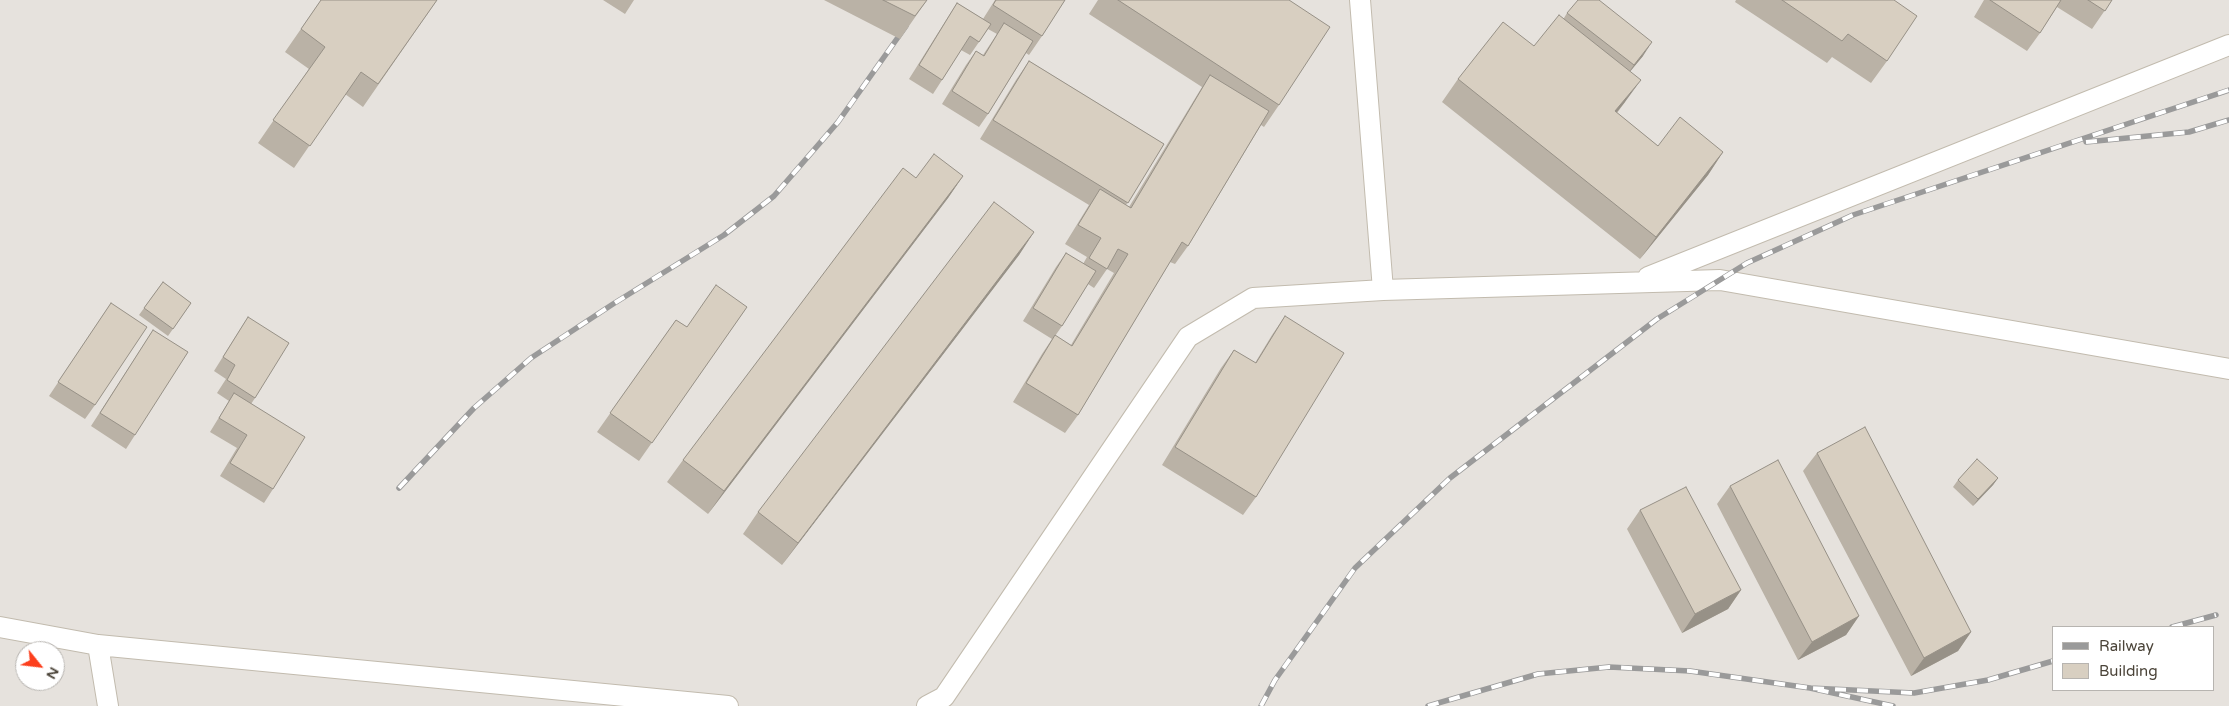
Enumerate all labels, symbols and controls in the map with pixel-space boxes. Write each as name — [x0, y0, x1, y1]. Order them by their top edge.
legend — [2052, 626, 2214, 691]
text: Railway — [2099, 637, 2154, 655]
north arrow — [15, 641, 65, 691]
text: Building — [2099, 662, 2158, 680]
text: N — [43, 664, 63, 682]

